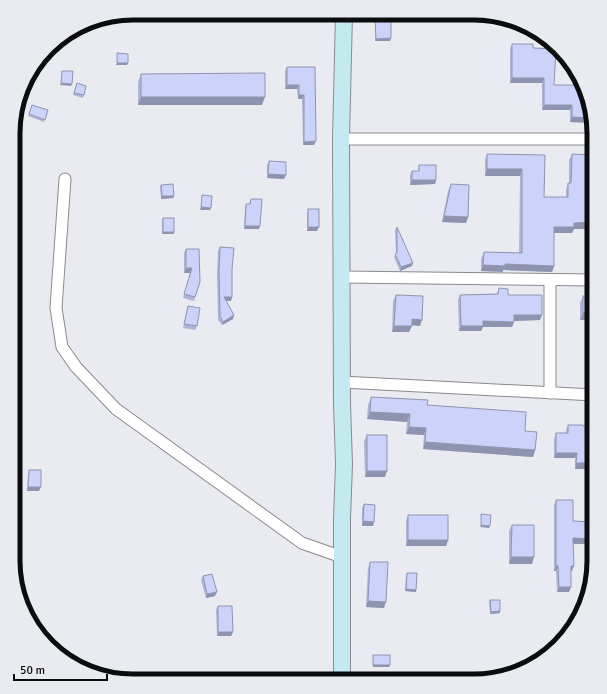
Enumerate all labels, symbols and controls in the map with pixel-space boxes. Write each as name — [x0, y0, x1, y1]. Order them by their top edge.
scale bar — [14, 656, 107, 682]
text: 50 m — [20, 663, 45, 678]

